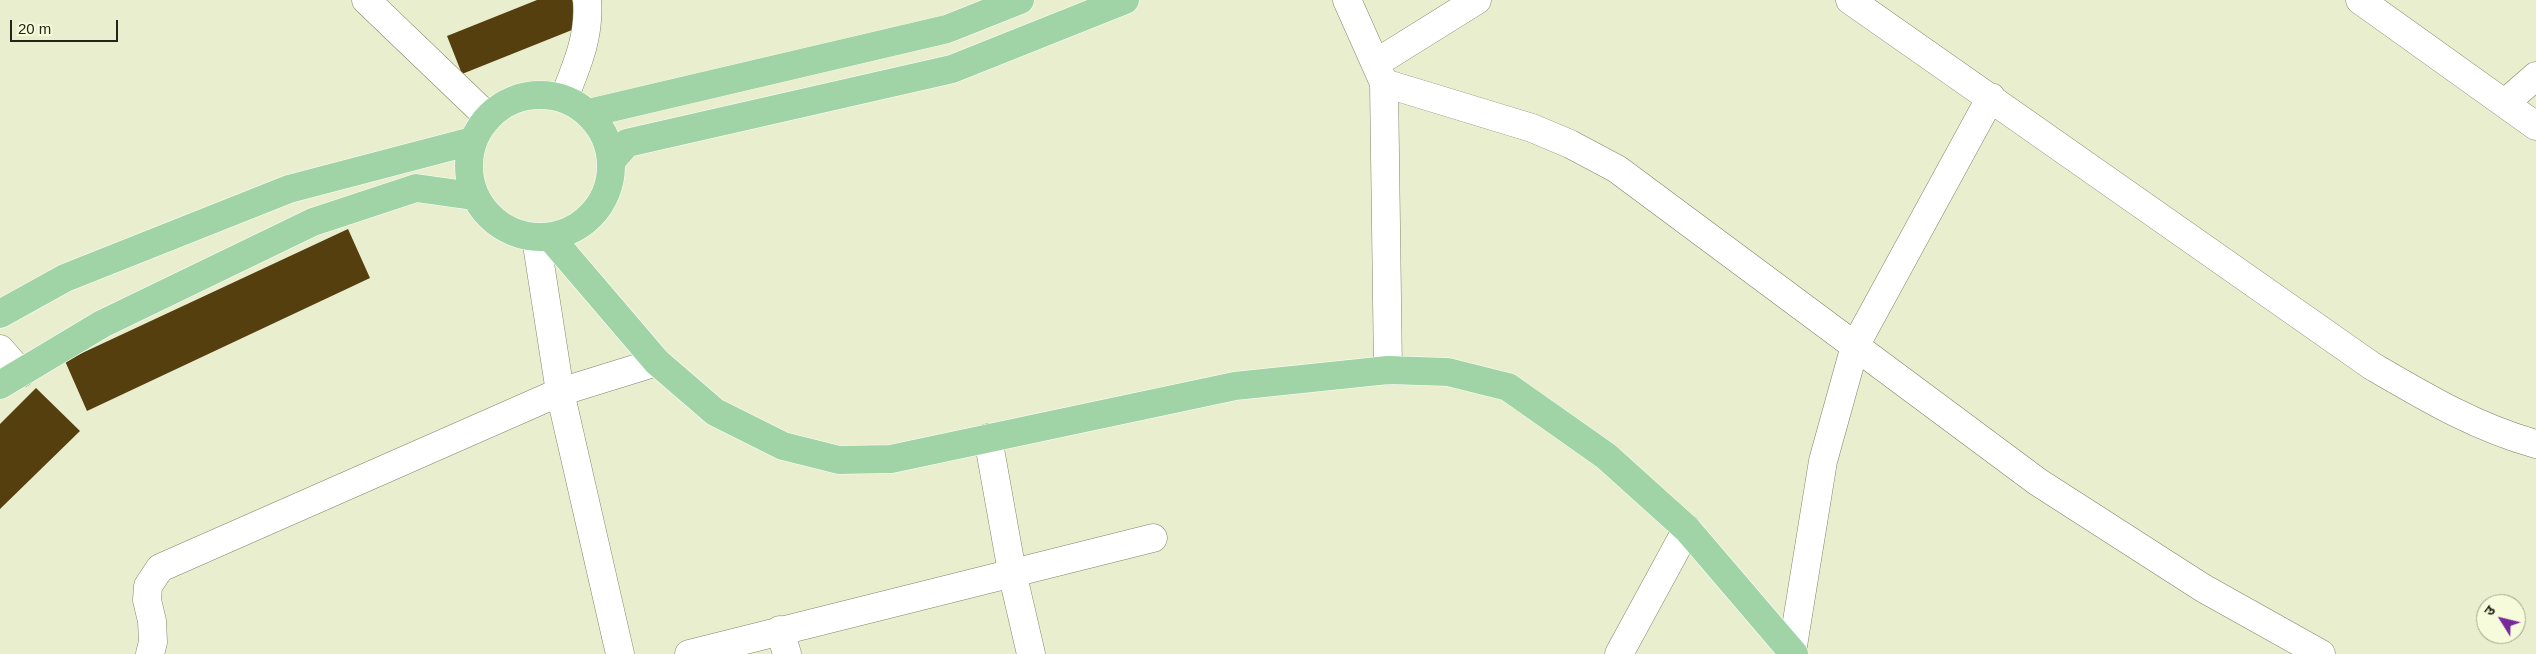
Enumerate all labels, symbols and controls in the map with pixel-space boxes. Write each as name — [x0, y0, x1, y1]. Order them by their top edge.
scale bar — [12, 10, 120, 42]
text: 20 m — [18, 20, 51, 37]
north arrow — [2476, 594, 2526, 644]
text: उ — [2481, 603, 2499, 619]

